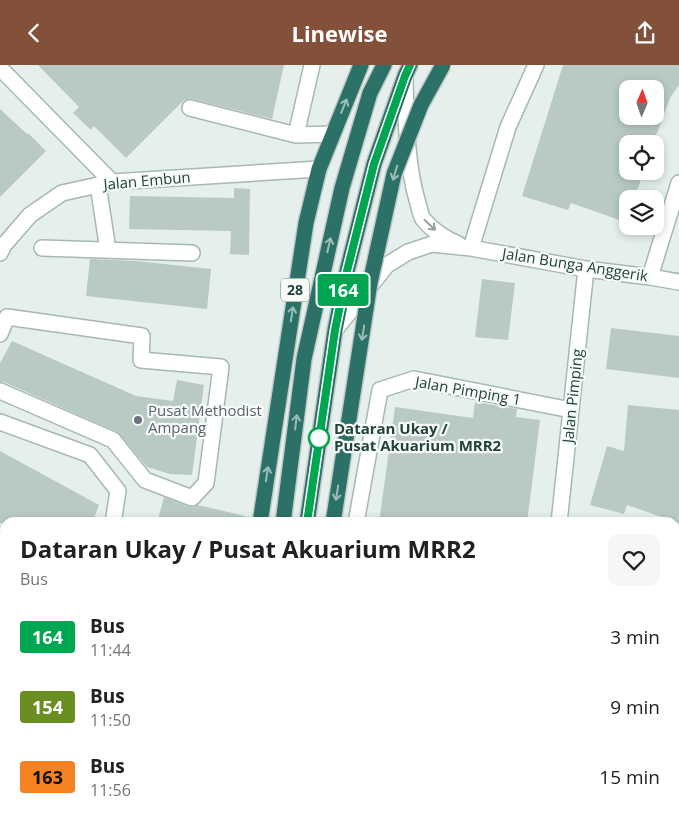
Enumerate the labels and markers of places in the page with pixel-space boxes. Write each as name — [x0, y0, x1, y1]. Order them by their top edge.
place label: Pusat Methodist Ampang — [148, 400, 262, 437]
marker: Pusat Methodist Ampang — [132, 414, 144, 426]
place label: Dataran Ukay / Pusat Akuarium MRR2 — [334, 418, 502, 455]
marker: Dataran Ukay / Pusat Akuarium MRR2 — [308, 427, 330, 449]

